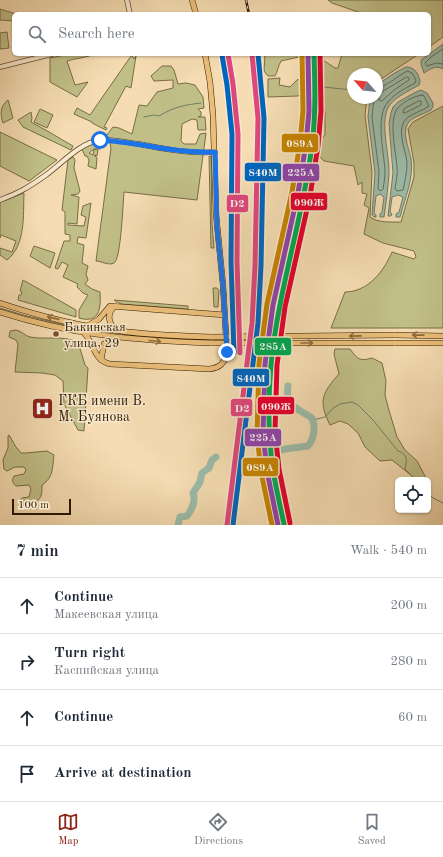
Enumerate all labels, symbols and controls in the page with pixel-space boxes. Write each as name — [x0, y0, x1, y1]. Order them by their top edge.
search box — [12, 12, 431, 56]
icon: search — [26, 23, 48, 45]
text: Search here — [58, 27, 135, 42]
north arrow — [347, 68, 383, 104]
route start — [91, 131, 109, 149]
line badge: 089А — [281, 133, 319, 153]
text: 089А — [286, 139, 314, 150]
line badge: 840М — [244, 162, 282, 182]
line badge: 225А — [282, 163, 320, 182]
text: 840М — [249, 168, 278, 179]
text: 225А — [287, 168, 315, 179]
line badge: 090Ж — [290, 192, 328, 211]
line badge: D2 — [226, 194, 249, 213]
text: 090Ж — [294, 198, 324, 209]
text: D2 — [229, 199, 245, 210]
one-way arrow — [47, 314, 60, 322]
place label: Бакинская улица, 29 — [64, 321, 126, 350]
marker: Бакинская улица, 29 — [51, 329, 61, 339]
one-way arrow — [412, 331, 425, 339]
one-way arrow — [349, 332, 362, 339]
one-way arrow — [148, 337, 161, 345]
line badge: 285А — [254, 337, 292, 356]
one-way arrow — [300, 339, 313, 347]
text: 285А — [259, 342, 287, 353]
route end — [218, 343, 236, 361]
line badge: 840М — [232, 368, 270, 387]
text: 840М — [237, 374, 266, 385]
place label: ГКБ имени В. М. Буянова — [58, 394, 146, 424]
hospital icon: ГКБ имени В. М. Буянова — [30, 396, 56, 422]
line badge: 090Ж — [257, 396, 295, 415]
line badge: D2 — [230, 398, 253, 417]
text: 090Ж — [261, 402, 291, 413]
text: D2 — [234, 404, 250, 415]
line badge: 225А — [244, 428, 282, 447]
text: 225А — [249, 433, 277, 444]
line badge: 089А — [242, 457, 279, 477]
text: 089А — [246, 463, 274, 474]
map controls — [395, 477, 431, 513]
button: locate — [395, 477, 431, 513]
scale bar — [12, 497, 71, 516]
text: 100 m — [18, 500, 49, 511]
text: 7 min — [16, 543, 59, 560]
text: Walk · 540 m — [350, 544, 427, 557]
text: Continue — [54, 590, 113, 605]
icon: ahead — [16, 595, 38, 617]
text: 200 m — [390, 599, 427, 612]
text: Макеевская улица — [54, 608, 158, 621]
text: Turn right — [54, 646, 125, 661]
icon: right — [16, 651, 38, 673]
text: 280 m — [390, 655, 427, 668]
text: Каспийская улица — [54, 664, 159, 677]
icon: ahead — [16, 707, 38, 729]
text: Continue — [54, 710, 113, 725]
text: 60 m — [398, 711, 427, 724]
icon: arrive — [16, 763, 38, 785]
text: Arrive at destination — [54, 766, 192, 781]
tab: Map — [57, 811, 79, 849]
tab: Directions — [194, 811, 243, 849]
tab: Saved — [358, 811, 386, 849]

